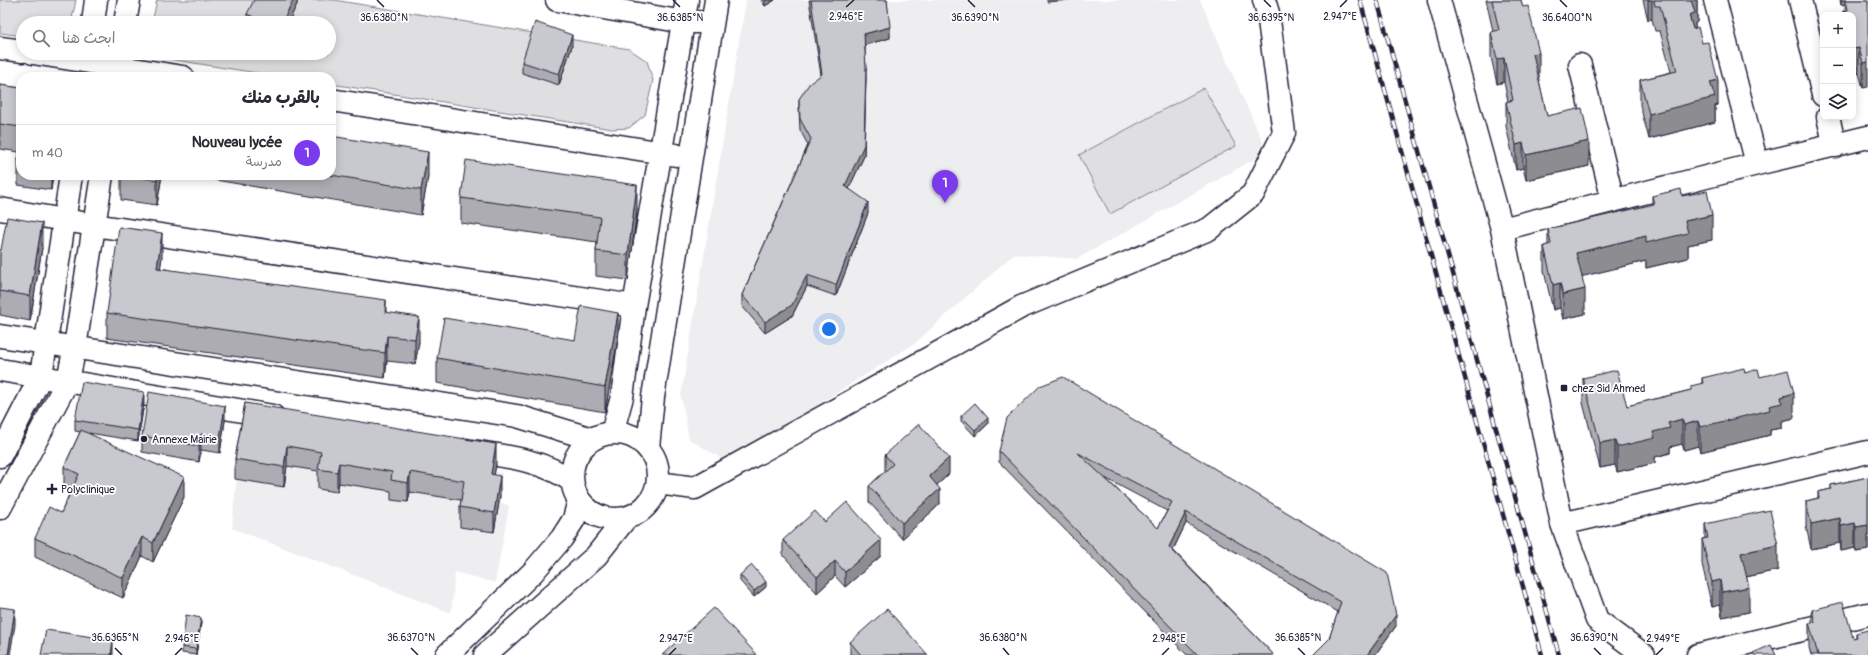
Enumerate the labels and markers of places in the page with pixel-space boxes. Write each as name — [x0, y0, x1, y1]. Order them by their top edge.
pin: 1 — [932, 170, 958, 203]
place label: chez Sid Ahmed — [1572, 382, 1645, 395]
marker: chez Sid Ahmed — [1559, 383, 1569, 393]
place label: Annexe Mairie — [152, 433, 217, 446]
marker: Annexe Mairie — [139, 434, 149, 444]
marker: Polyclinique — [46, 483, 58, 495]
place label: Polyclinique — [61, 483, 115, 496]

